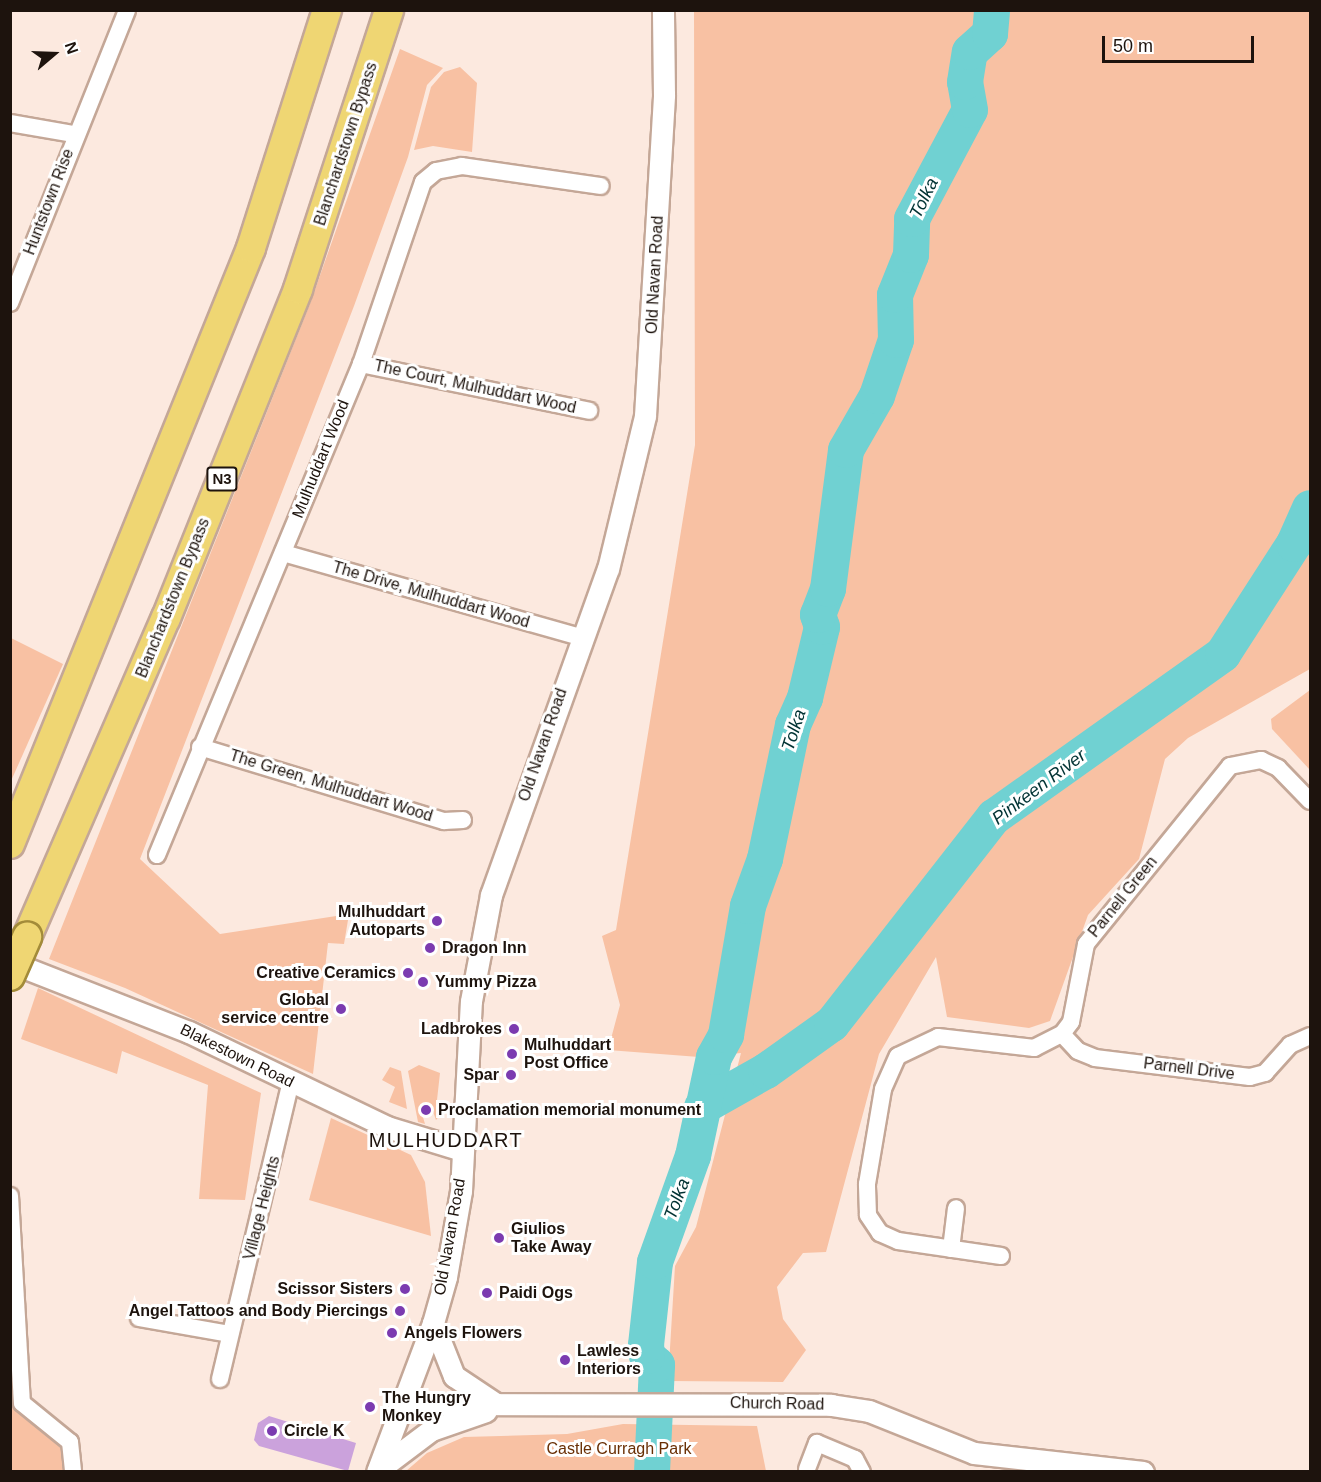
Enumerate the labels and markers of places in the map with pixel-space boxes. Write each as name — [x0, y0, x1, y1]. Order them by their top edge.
place label: Mulhuddart Autoparts — [338, 902, 425, 940]
marker: Mulhuddart Autoparts — [430, 914, 444, 928]
place label: Dragon Inn — [442, 938, 526, 958]
marker: Dragon Inn — [423, 941, 437, 955]
place label: Creative Ceramics — [256, 963, 396, 983]
marker: Creative Ceramics — [401, 966, 415, 980]
place label: Yummy Pizza — [435, 972, 536, 992]
marker: Yummy Pizza — [416, 975, 430, 989]
place label: Global service centre — [221, 990, 329, 1028]
marker: Global service centre — [334, 1002, 348, 1016]
place label: Ladbrokes — [421, 1019, 502, 1039]
marker: Ladbrokes — [507, 1022, 521, 1036]
place label: Mulhuddart Post Office — [524, 1035, 611, 1073]
marker: Mulhuddart Post Office — [505, 1047, 519, 1061]
place label: Spar — [463, 1065, 499, 1085]
marker: Spar — [504, 1068, 518, 1082]
place label: Proclamation memorial monument — [438, 1100, 701, 1120]
marker: Proclamation memorial monument — [419, 1103, 433, 1117]
place label: Giulios Take Away — [511, 1219, 592, 1257]
marker: Giulios Take Away — [492, 1231, 506, 1245]
place label: Scissor Sisters — [277, 1279, 393, 1299]
marker: Scissor Sisters — [398, 1282, 412, 1296]
place label: Paidi Ogs — [499, 1283, 573, 1303]
marker: Paidi Ogs — [480, 1286, 494, 1300]
place label: Angel Tattoos and Body Piercings — [129, 1301, 388, 1321]
marker: Angel Tattoos and Body Piercings — [393, 1304, 407, 1318]
place label: Angels Flowers — [404, 1323, 522, 1343]
marker: Angels Flowers — [385, 1326, 399, 1340]
place label: Lawless Interiors — [577, 1341, 641, 1379]
marker: Lawless Interiors — [558, 1353, 572, 1367]
place label: The Hungry Monkey — [382, 1388, 471, 1426]
marker: The Hungry Monkey — [363, 1400, 377, 1414]
place label: Circle K — [284, 1421, 344, 1441]
marker: Circle K — [265, 1424, 279, 1438]

